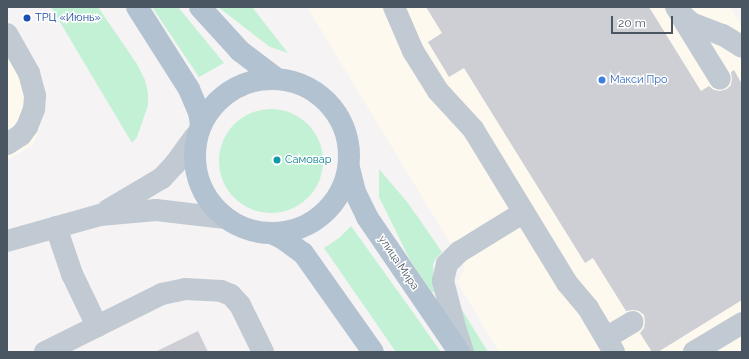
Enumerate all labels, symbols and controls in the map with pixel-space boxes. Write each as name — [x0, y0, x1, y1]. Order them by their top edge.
scale bar — [613, 8, 675, 34]
place label: ТРЦ «Июнь» — [35, 11, 101, 25]
marker: ТРЦ «Июнь» — [22, 13, 32, 23]
text: 20 m — [618, 16, 646, 30]
place label: Макси Про — [610, 73, 668, 87]
marker: Макси Про — [597, 75, 607, 85]
place label: Самовар — [285, 153, 331, 167]
marker: Самовар — [272, 155, 282, 165]
street label: улица Мира — [375, 233, 421, 293]

